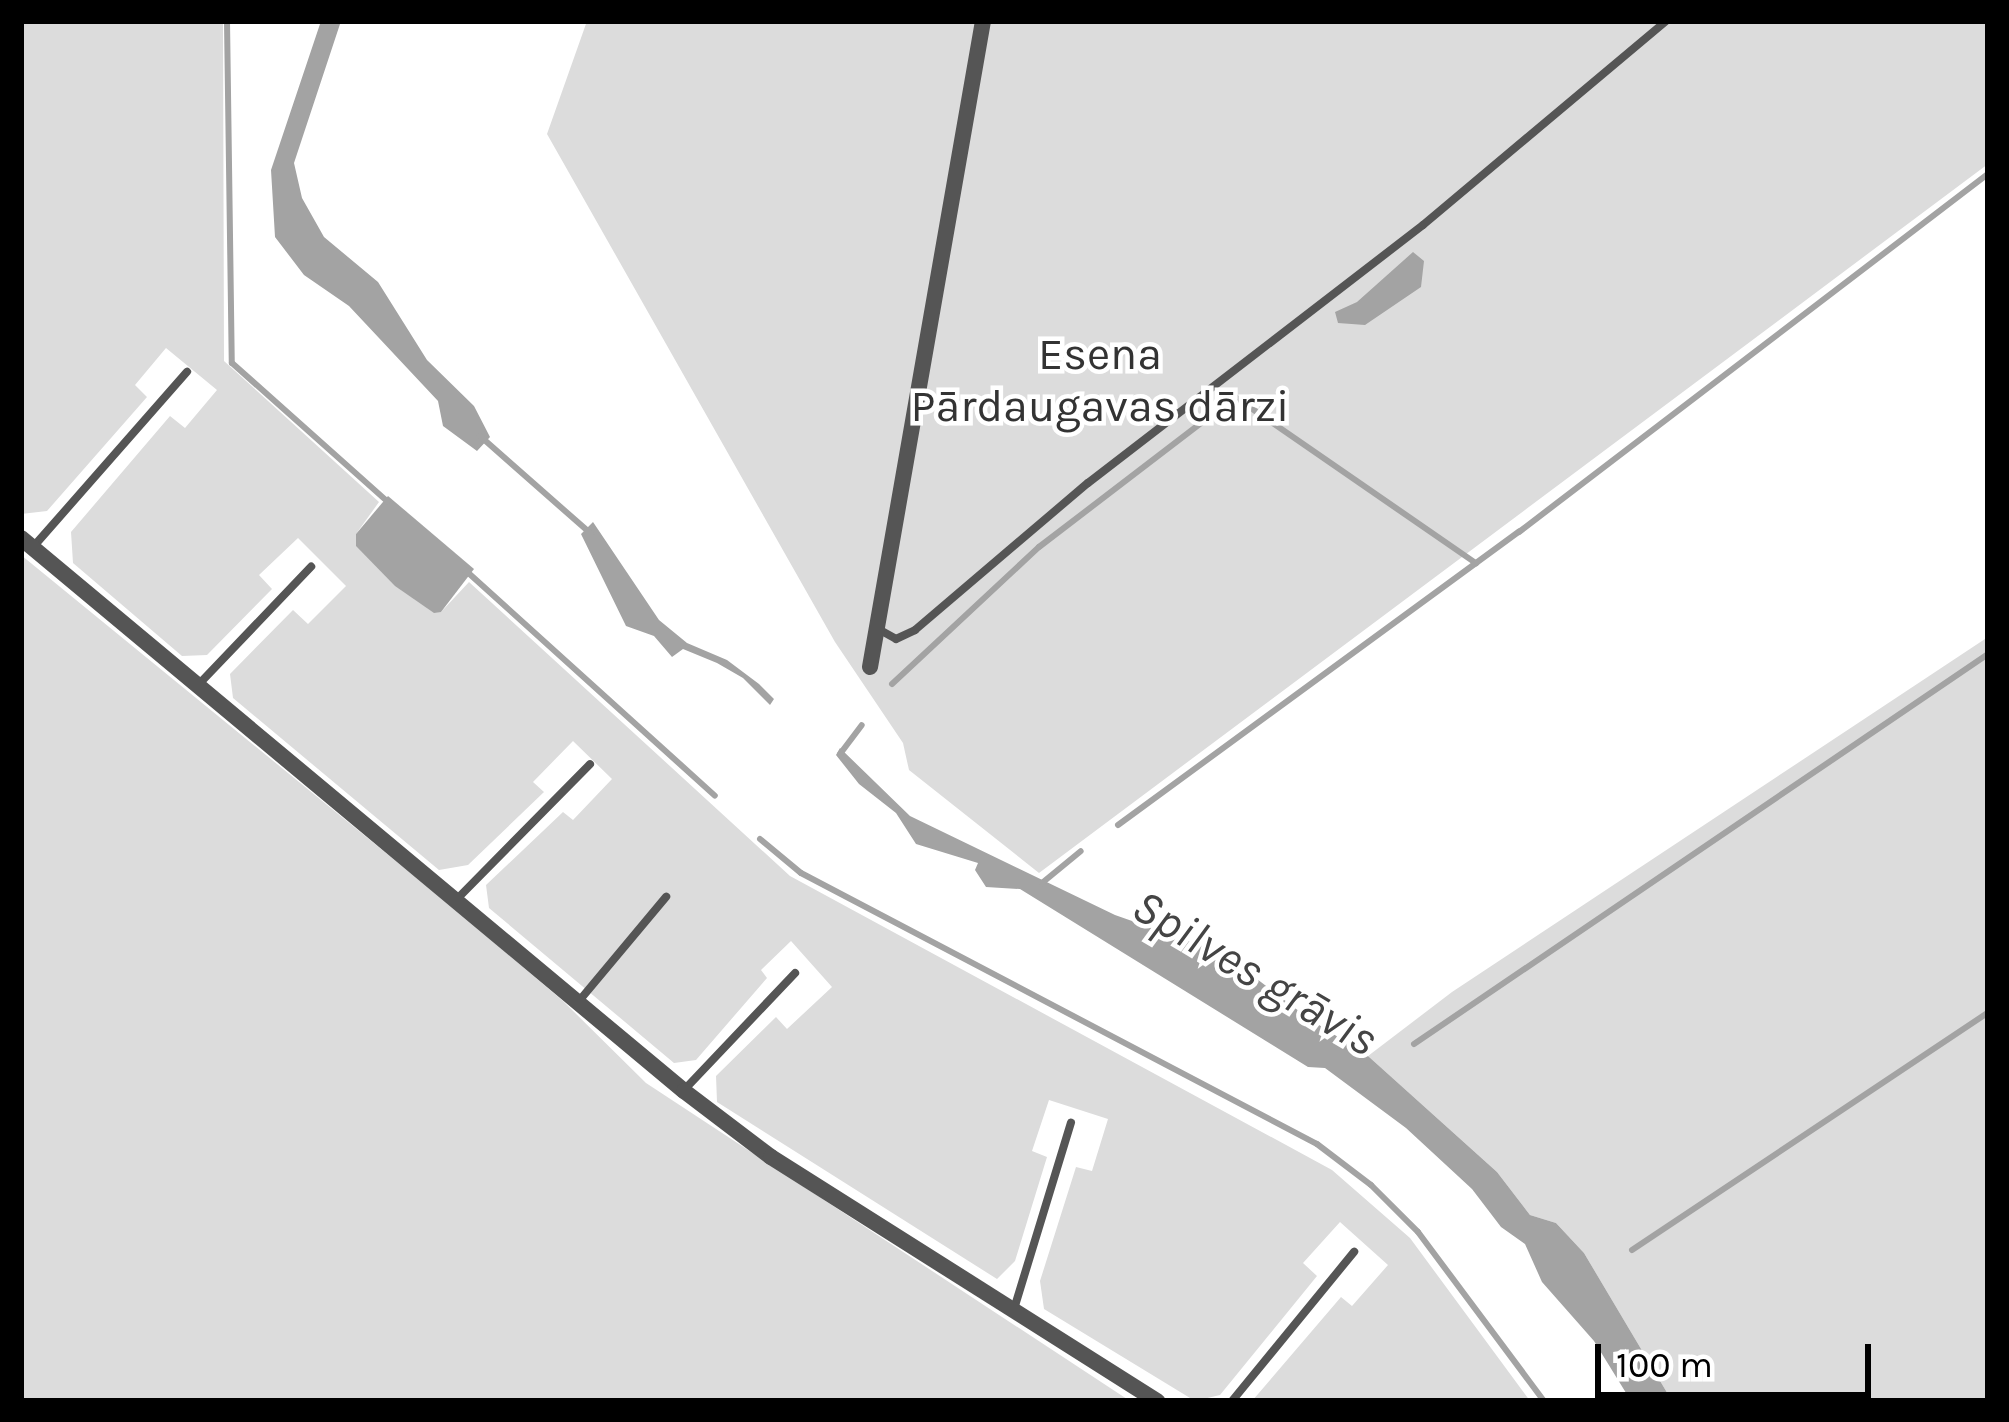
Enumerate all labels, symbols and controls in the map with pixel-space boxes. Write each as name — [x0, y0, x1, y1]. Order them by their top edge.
park label: Esena Pārdaugavas dārzi — [911, 328, 1289, 434]
water label: Spilves grāvis — [1122, 877, 1388, 1069]
scale bar — [1601, 1320, 1877, 1394]
text: 100 m — [1616, 1344, 1713, 1386]

